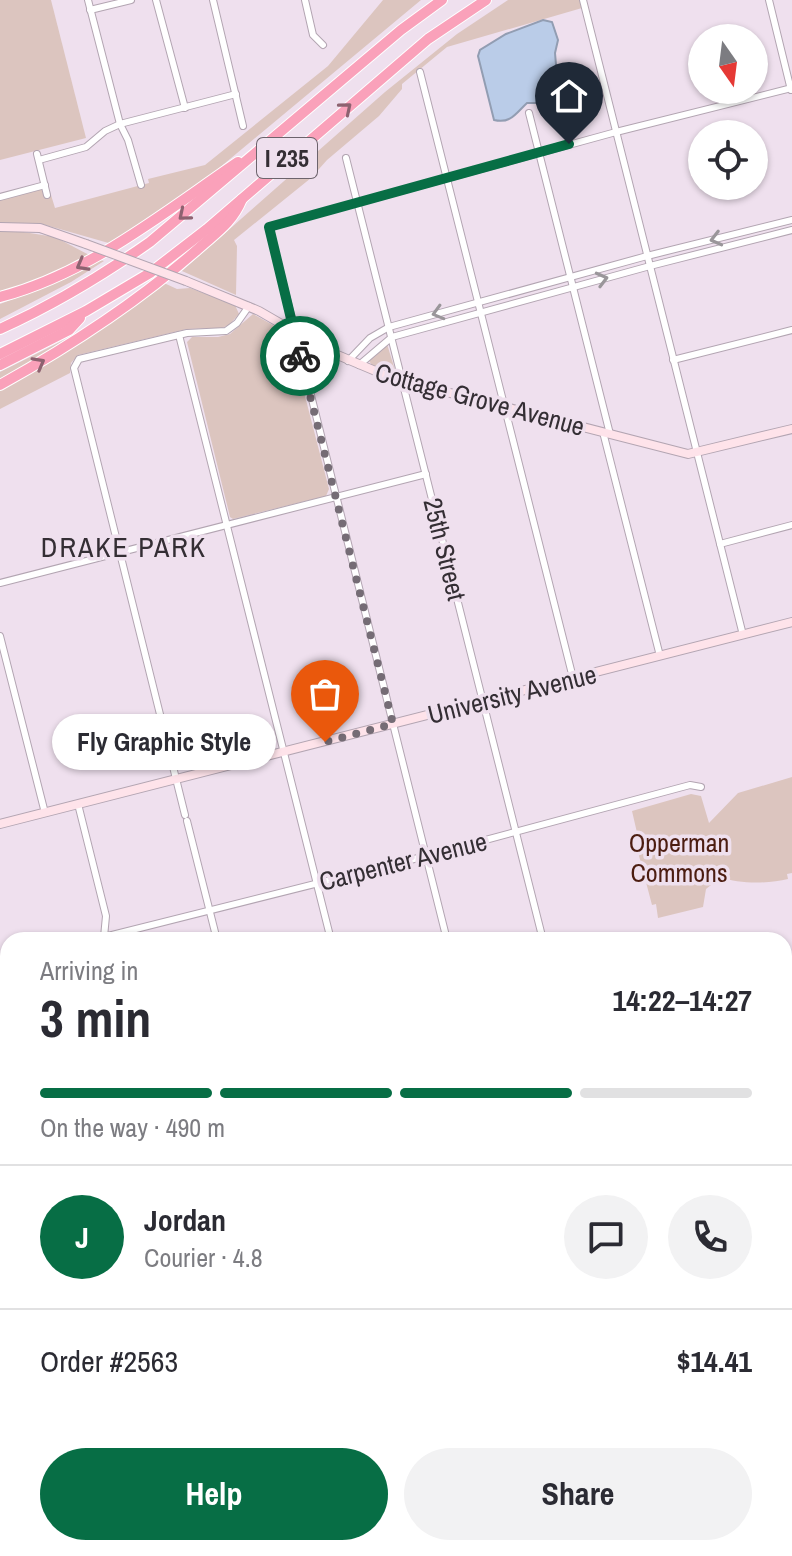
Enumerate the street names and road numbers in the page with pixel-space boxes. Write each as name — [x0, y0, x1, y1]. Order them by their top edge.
road number: I 235 — [257, 138, 317, 178]
street label: Cottage Grove Avenue — [371, 354, 589, 444]
street label: 25th Street — [415, 494, 475, 604]
street label: University Avenue — [424, 656, 600, 732]
street label: Carpenter Avenue — [316, 823, 490, 899]

